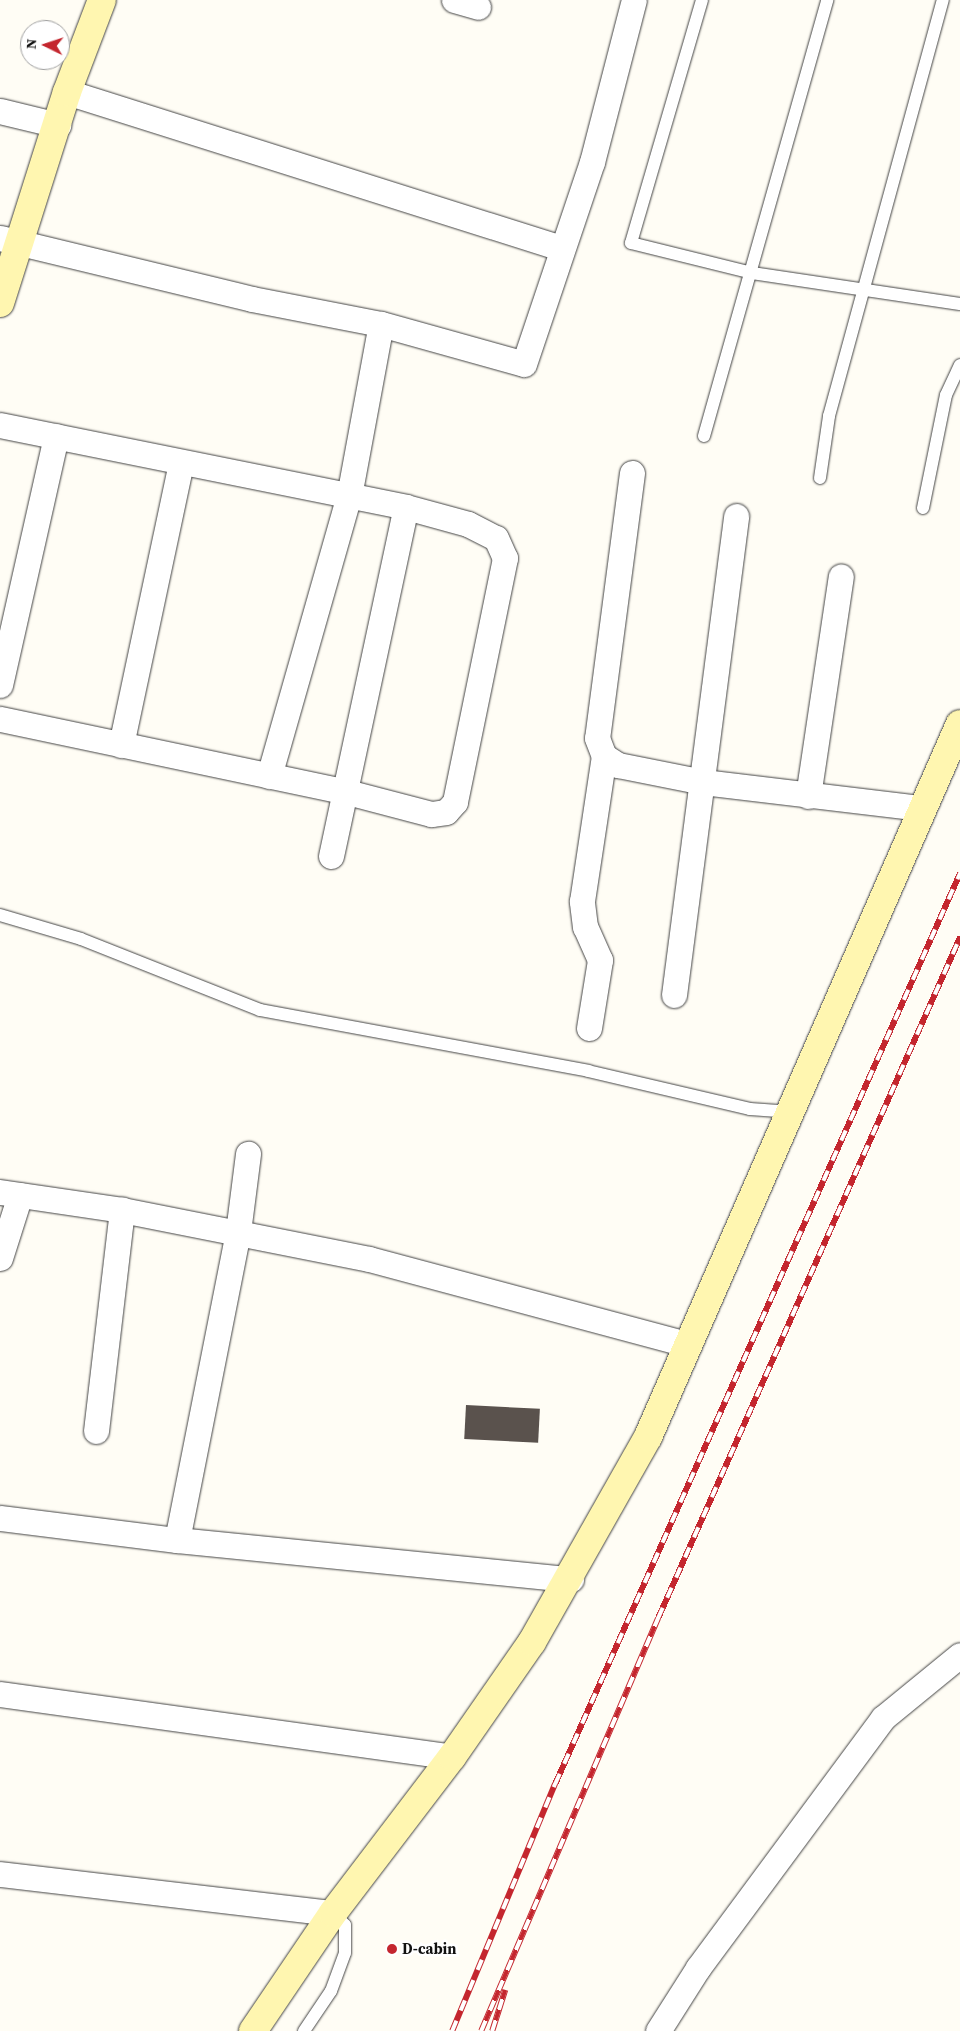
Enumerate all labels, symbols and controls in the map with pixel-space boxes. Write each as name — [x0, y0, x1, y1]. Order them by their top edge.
north arrow — [20, 20, 70, 70]
text: N — [21, 38, 41, 50]
place label: D-cabin — [402, 1940, 457, 1958]
marker: D-cabin — [386, 1943, 398, 1955]

